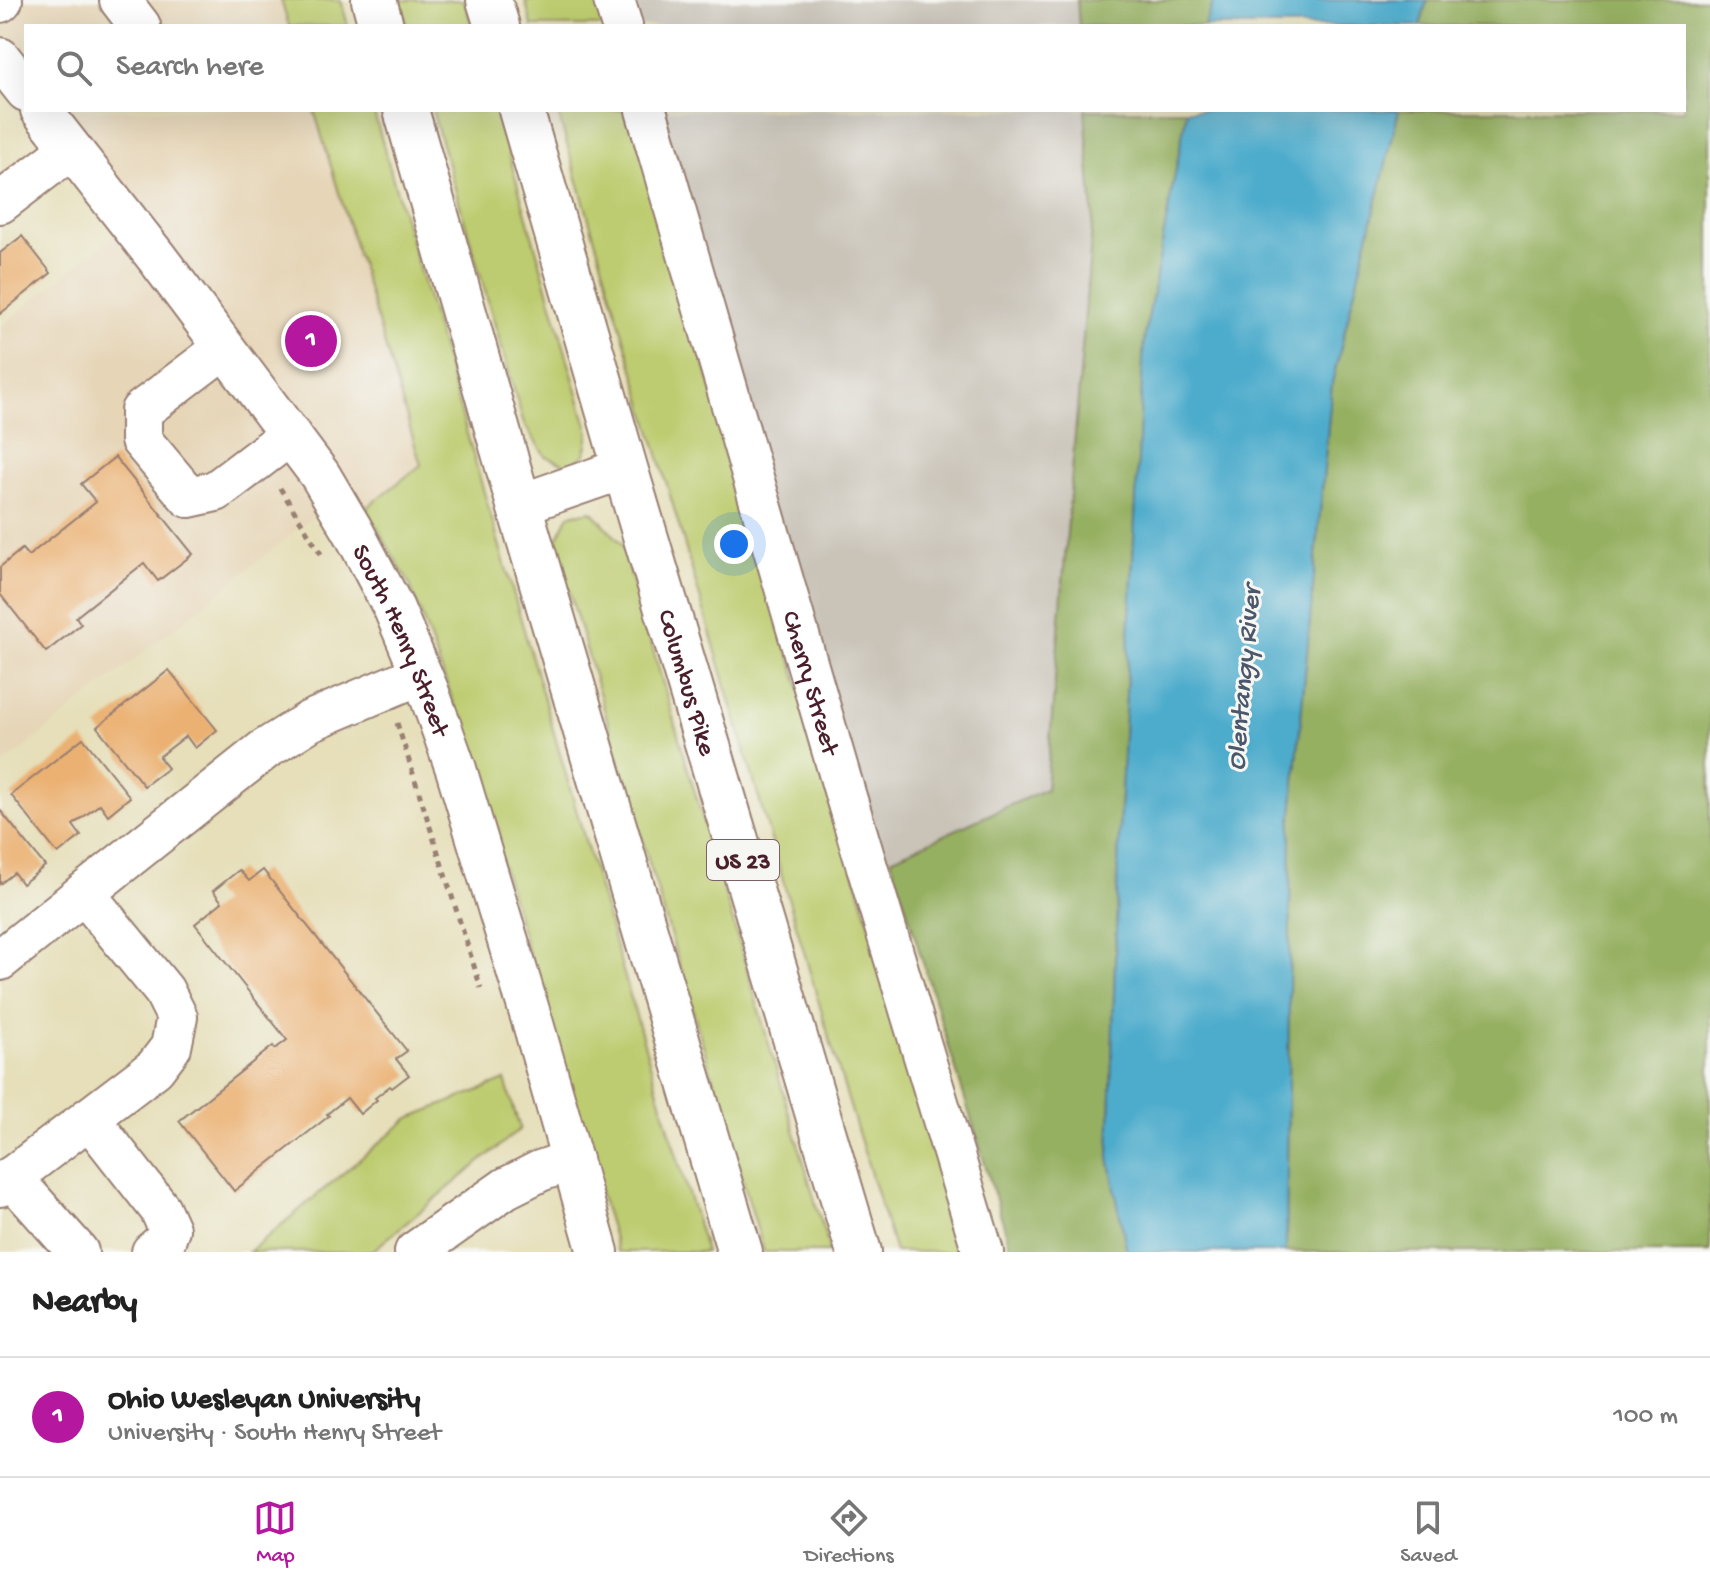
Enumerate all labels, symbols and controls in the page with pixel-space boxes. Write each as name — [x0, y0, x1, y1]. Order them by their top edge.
search box — [24, 24, 1686, 112]
icon: search — [52, 46, 96, 90]
text: Search here — [116, 51, 264, 86]
pin: 1 — [285, 311, 337, 371]
your location — [714, 524, 754, 564]
street label: South Henry Street — [343, 540, 455, 743]
water label: Olentangy River — [1221, 580, 1270, 772]
street label: Columbus Pike — [648, 607, 721, 760]
street label: Cherry Street — [773, 608, 845, 761]
road number: US 23 — [707, 840, 779, 880]
text: Nearby — [32, 1284, 137, 1324]
text: Ohio Wesleyan University — [108, 1384, 420, 1419]
text: 1 — [53, 1402, 63, 1433]
text: 100 m — [1613, 1402, 1678, 1433]
text: University · South Henry Street — [108, 1419, 441, 1450]
tab: Map — [253, 1496, 297, 1570]
tab: Directions — [804, 1496, 894, 1570]
tab: Saved — [1400, 1496, 1457, 1570]

